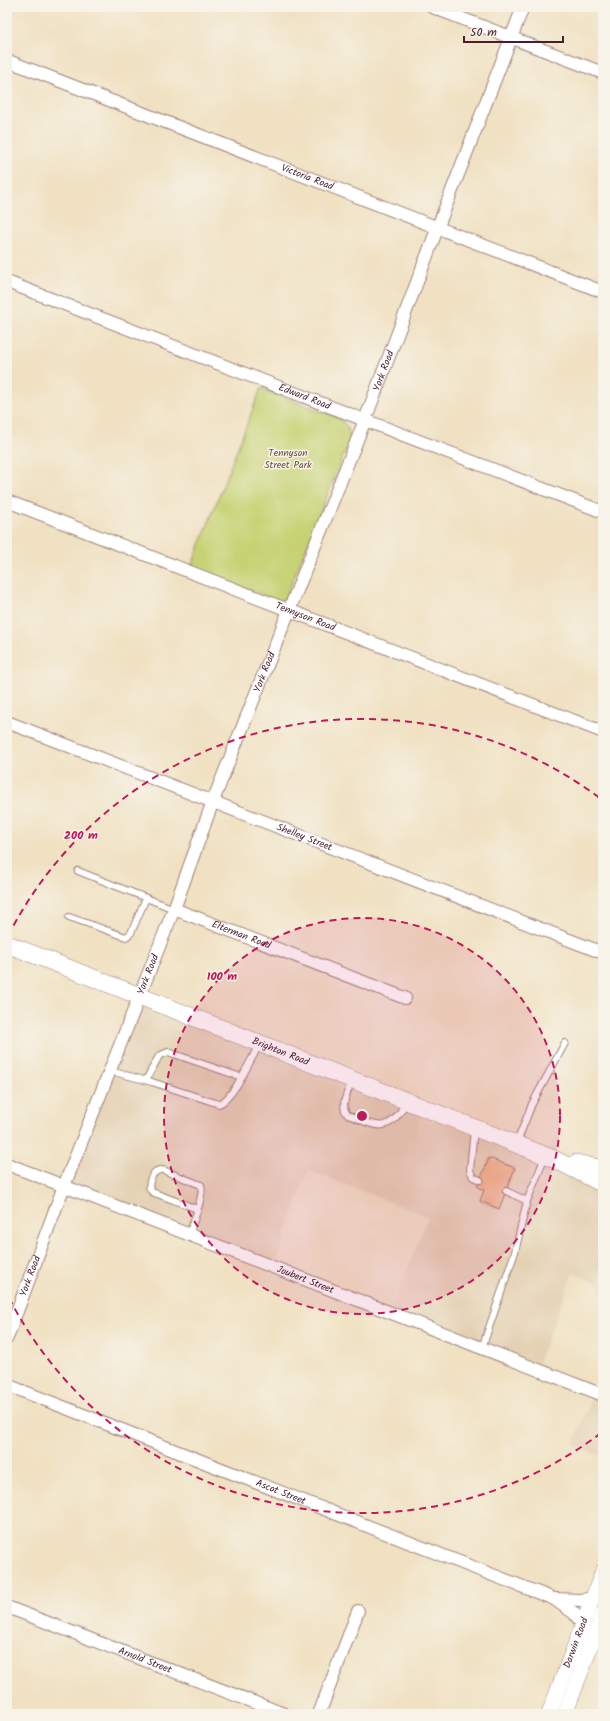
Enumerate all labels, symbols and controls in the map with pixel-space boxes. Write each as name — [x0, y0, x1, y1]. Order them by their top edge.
scale bar — [464, 18, 563, 44]
text: 50 m — [470, 23, 497, 42]
street label: Victoria Road — [279, 160, 337, 195]
street label: York Road — [369, 347, 399, 393]
street label: Edward Road — [276, 380, 334, 415]
park label: Tennyson Street Park — [264, 445, 312, 473]
street label: Tennyson Road — [273, 598, 339, 636]
street label: York Road — [249, 649, 280, 695]
street label: Shelley Street — [274, 819, 335, 855]
text: 200 m — [64, 826, 98, 845]
street label: Elterman Road — [209, 916, 274, 954]
street label: York Road — [133, 951, 164, 997]
text: 100 m — [207, 967, 237, 986]
street label: Brighton Road — [250, 1033, 312, 1070]
centre of rings — [355, 1109, 369, 1123]
street label: York Road — [15, 1253, 45, 1299]
street label: Joubert Street — [274, 1261, 337, 1298]
street label: Ascot Street — [253, 1475, 308, 1509]
street label: Darwin Road — [559, 1614, 593, 1671]
street label: Arnold Street — [116, 1643, 174, 1678]

